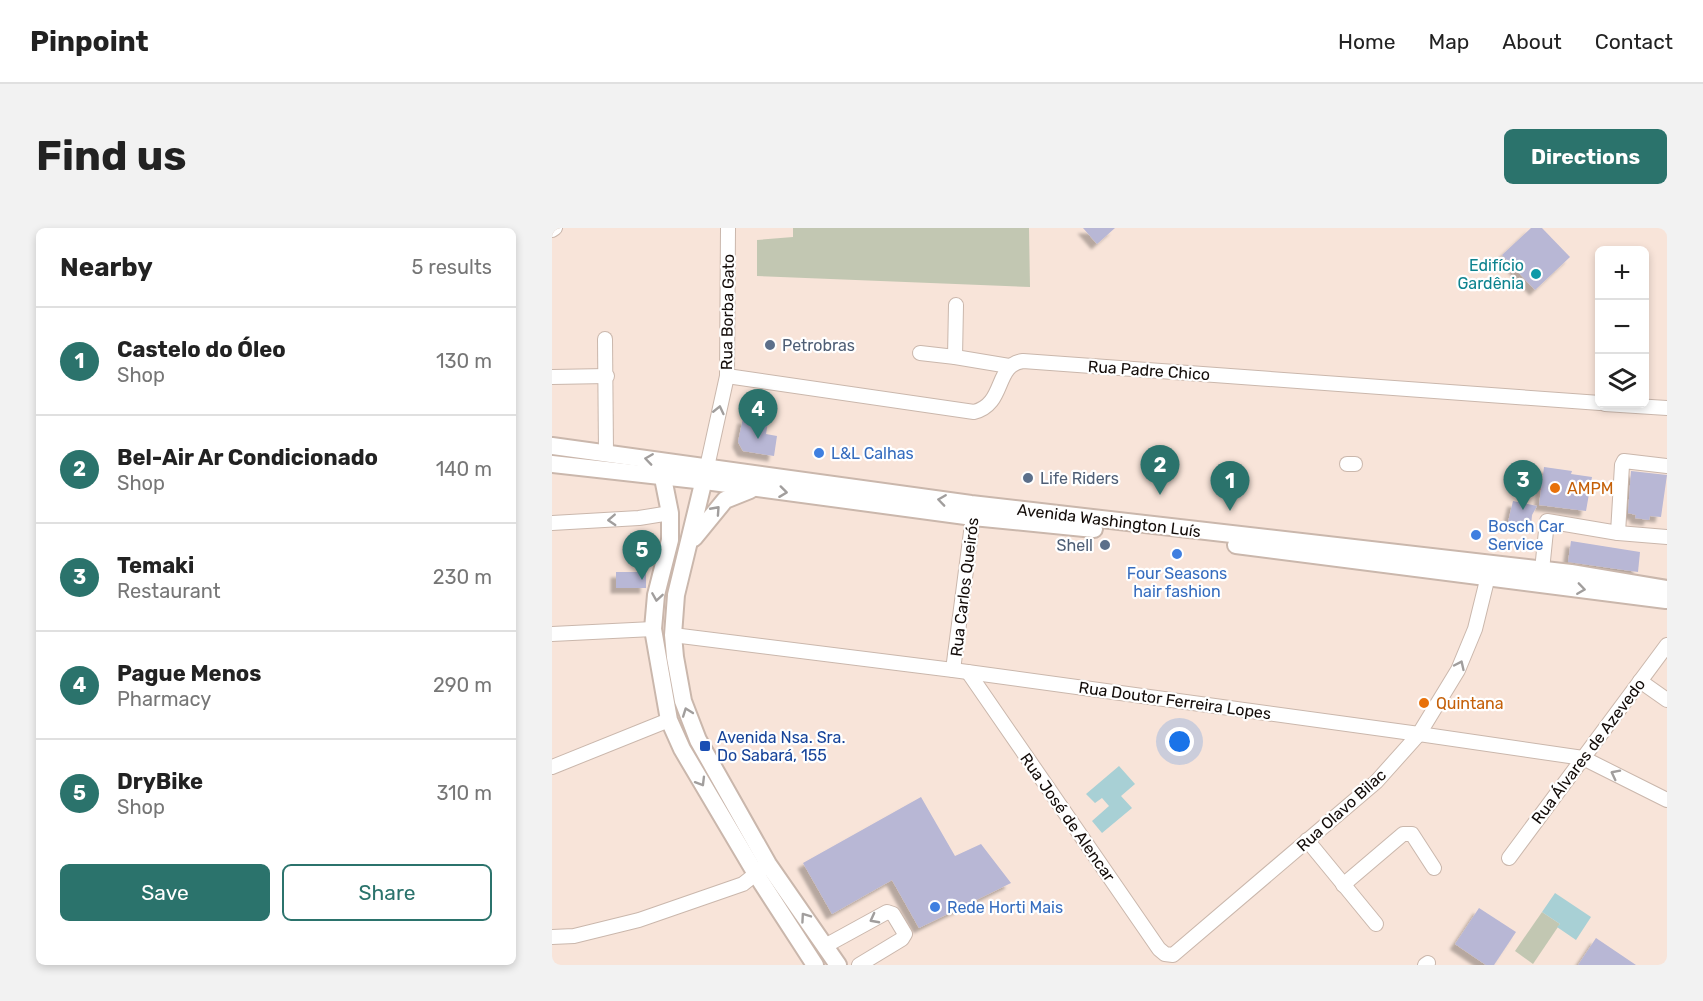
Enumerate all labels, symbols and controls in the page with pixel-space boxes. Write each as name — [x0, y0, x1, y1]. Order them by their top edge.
text: Pinpoint — [30, 25, 149, 58]
text: Home — [1338, 29, 1395, 54]
text: Map — [1428, 29, 1469, 54]
text: About — [1502, 29, 1562, 54]
text: Contact — [1595, 29, 1673, 54]
button: Directions — [1504, 129, 1667, 184]
text: Find us — [36, 131, 187, 181]
map controls — [1595, 246, 1649, 408]
button: + — [1595, 246, 1649, 300]
text: Nearby — [60, 252, 153, 283]
street label: Rua Borba Gato — [717, 254, 738, 370]
text: 5 results — [411, 255, 492, 279]
place label: Edifício Gardênia — [1457, 256, 1524, 293]
marker: Edifício Gardênia — [1529, 267, 1543, 281]
button: − — [1595, 300, 1649, 354]
text: Castelo do Óleo — [117, 336, 286, 363]
place label: Petrobras — [782, 336, 855, 355]
marker: Petrobras — [763, 338, 777, 352]
text: 1 — [75, 349, 84, 373]
text: 130 m — [436, 349, 492, 373]
button: layers — [1595, 354, 1649, 408]
street label: Rua Padre Chico — [1087, 357, 1211, 384]
text: Shop — [117, 363, 165, 387]
pin: 4 — [738, 390, 778, 439]
one-way arrow — [712, 405, 725, 415]
text: Bel-Air Ar Condicionado — [117, 444, 378, 471]
place label: L&L Calhas — [831, 444, 914, 463]
marker: L&L Calhas — [812, 446, 826, 460]
pin: 2 — [1140, 446, 1180, 495]
one-way arrow — [645, 453, 654, 465]
text: 2 — [73, 457, 86, 481]
text: 140 m — [436, 457, 492, 481]
pin: 3 — [1504, 460, 1542, 510]
pin: 1 — [1210, 462, 1250, 511]
place label: Life Riders — [1040, 469, 1119, 488]
text: Shop — [117, 471, 165, 495]
marker: Life Riders — [1021, 471, 1035, 485]
place label: AMPM — [1567, 479, 1613, 498]
marker: AMPM — [1548, 481, 1562, 495]
one-way arrow — [779, 485, 788, 497]
one-way arrow — [938, 494, 947, 506]
street label: Avenida Washington Luís — [1016, 500, 1202, 541]
one-way arrow — [709, 506, 720, 516]
one-way arrow — [607, 513, 616, 526]
street label: Rua Carlos Queirós — [947, 516, 982, 658]
place label: Bosch Car Service — [1488, 517, 1564, 554]
marker: Bosch Car Service — [1469, 528, 1483, 542]
pin: 5 — [622, 530, 662, 580]
place label: Shell — [1057, 536, 1093, 555]
marker: Shell — [1098, 538, 1112, 552]
marker: Four Seasons hair fashion — [1170, 547, 1184, 561]
text: Temaki — [117, 552, 194, 579]
place label: Four Seasons hair fashion — [1127, 564, 1227, 601]
text: 3 — [73, 565, 86, 589]
text: 230 m — [433, 565, 492, 589]
text: Restaurant — [117, 579, 221, 603]
one-way arrow — [1577, 582, 1586, 594]
one-way arrow — [651, 592, 663, 602]
text: Pague Menos — [117, 660, 261, 687]
one-way arrow — [1452, 661, 1464, 672]
text: 4 — [73, 673, 86, 697]
text: 290 m — [433, 673, 492, 697]
street label: Rua Álvares de Azevedo — [1528, 675, 1649, 828]
street label: Rua Doutor Ferreira Lopes — [1077, 678, 1272, 723]
text: Pharmacy — [117, 687, 211, 711]
place label: Quintana — [1436, 694, 1504, 713]
marker: Quintana — [1417, 696, 1431, 710]
one-way arrow — [682, 707, 695, 718]
your location — [1165, 727, 1194, 756]
place label: Avenida Nsa. Sra. Do Sabará, 155 — [717, 728, 845, 765]
marker: Avenida Nsa. Sra. Do Sabará, 155 — [698, 739, 712, 753]
street label: Rua José de Alencar — [1016, 749, 1119, 885]
street label: Rua Olavo Bilac — [1293, 765, 1390, 856]
text: DryBike — [117, 768, 203, 795]
one-way arrow — [1610, 770, 1621, 781]
one-way arrow — [694, 776, 706, 786]
text: 5 — [73, 781, 86, 805]
text: 310 m — [436, 781, 492, 805]
text: Shop — [117, 795, 165, 819]
button: Save — [60, 864, 270, 921]
button: Share — [282, 864, 492, 921]
place label: Rede Horti Mais — [947, 898, 1063, 917]
marker: Rede Horti Mais — [928, 900, 942, 914]
one-way arrow — [870, 912, 880, 923]
one-way arrow — [801, 913, 812, 924]

